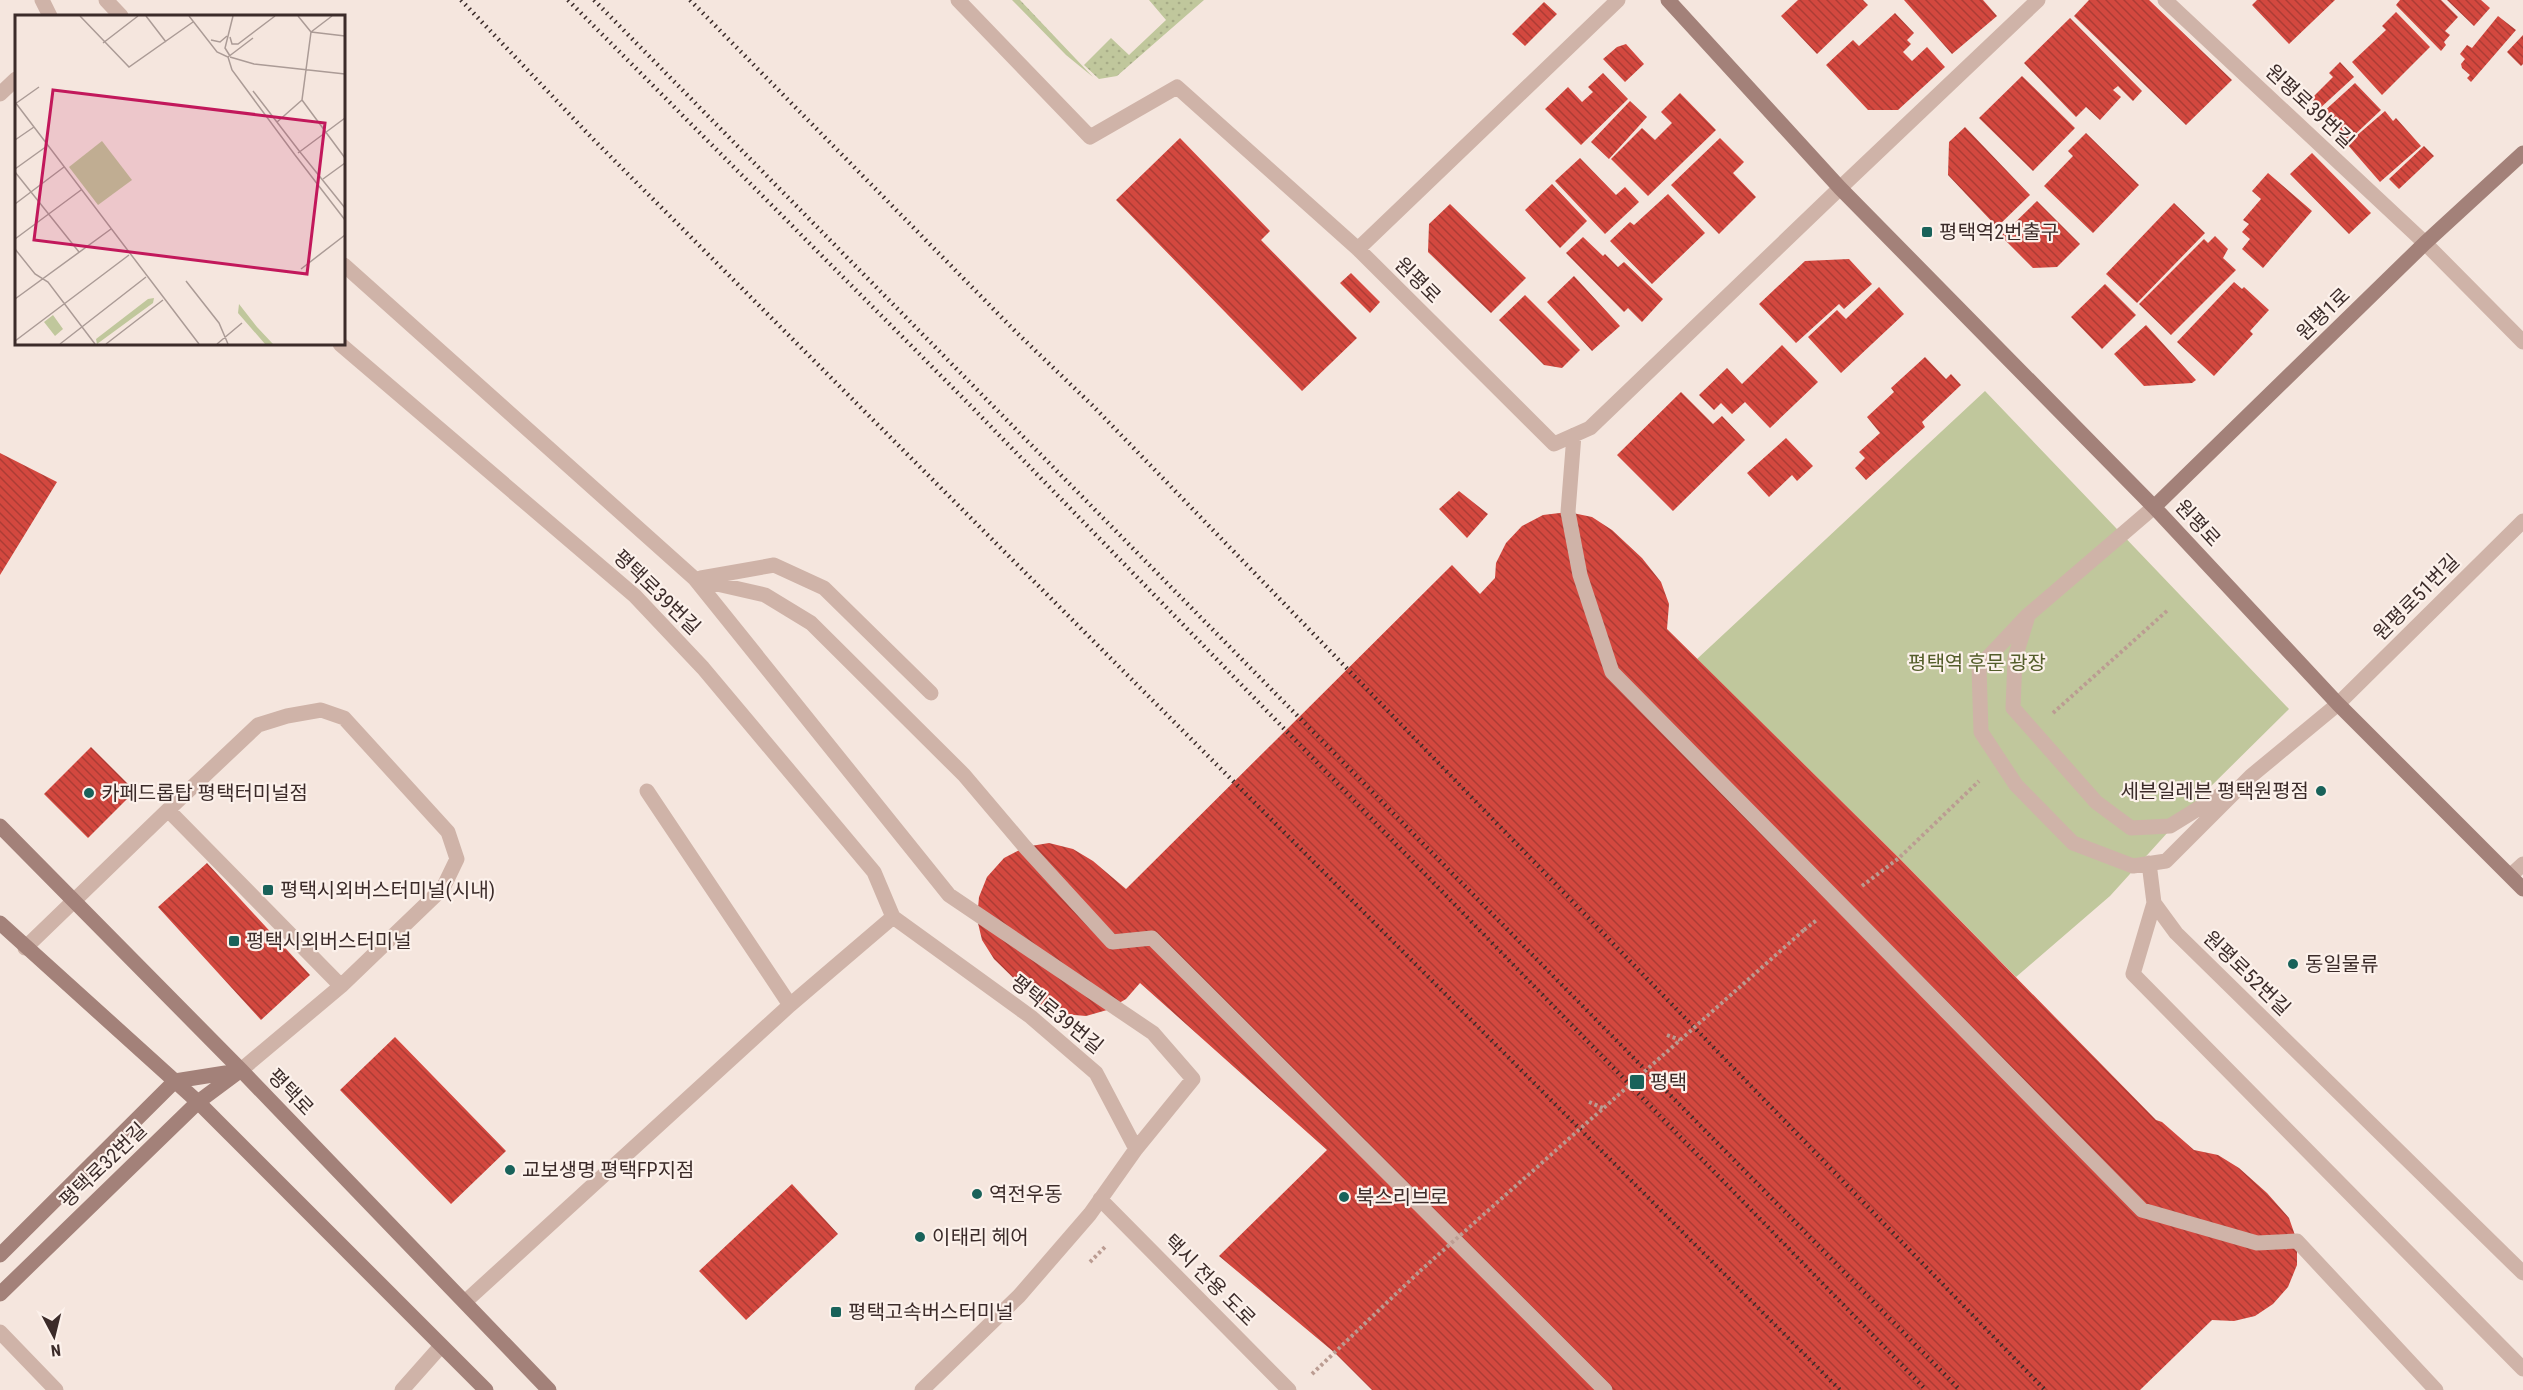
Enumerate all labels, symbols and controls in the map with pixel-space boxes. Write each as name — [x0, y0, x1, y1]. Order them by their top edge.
inset map — [15, 15, 345, 345]
street label: 원평로39번길 — [2261, 59, 2359, 153]
place label: 평택역2번출구 — [1939, 220, 2059, 244]
marker: 평택역2번출구 — [1920, 225, 1934, 239]
street label: 원평로 — [1390, 252, 1446, 308]
street label: 원평1로 — [2291, 283, 2355, 345]
street label: 원평로 — [2170, 495, 2226, 551]
street label: 평택로39번길 — [608, 545, 706, 639]
street label: 원평로51번길 — [2368, 549, 2464, 645]
park label: 평택역 후문 광장 — [1908, 651, 2046, 675]
place label: 세븐일레븐 평택원평점 — [2120, 779, 2309, 803]
place label: 카페드롭탑 평택터미널점 — [101, 781, 308, 805]
marker: 세븐일레븐 평택원평점 — [2314, 784, 2328, 798]
marker: 카페드롭탑 평택터미널점 — [82, 786, 96, 800]
place label: 평택시외버스터미널(시내) — [280, 878, 495, 902]
marker: 평택시외버스터미널(시내) — [261, 883, 275, 897]
street label: 원평로52번길 — [2198, 926, 2296, 1020]
place label: 평택시외버스터미널 — [246, 929, 412, 953]
marker: 평택시외버스터미널 — [227, 934, 241, 948]
place label: 동일물류 — [2305, 952, 2379, 976]
marker: 동일물류 — [2286, 957, 2300, 971]
street label: 평택로39번길 — [1006, 970, 1108, 1058]
street label: 평택로 — [263, 1064, 319, 1120]
place label: 평택 — [1650, 1070, 1687, 1094]
marker: 평택 — [1628, 1073, 1646, 1091]
street label: 평택로32번길 — [54, 1118, 152, 1212]
place label: 교보생명 평택FP지점 — [522, 1158, 695, 1182]
marker: 교보생명 평택FP지점 — [503, 1163, 517, 1177]
place label: 역전우동 — [989, 1182, 1063, 1206]
place label: 북스리브로 — [1356, 1185, 1448, 1209]
marker: 역전우동 — [970, 1187, 984, 1201]
marker: 북스리브로 — [1337, 1190, 1351, 1204]
place label: 이태리 헤어 — [932, 1225, 1029, 1249]
street label: 택시 전용 도로 — [1159, 1229, 1261, 1331]
marker: 이태리 헤어 — [913, 1230, 927, 1244]
place label: 평택고속버스터미널 — [848, 1300, 1014, 1324]
marker: 평택고속버스터미널 — [829, 1305, 843, 1319]
north arrow — [24, 1306, 84, 1366]
text: N — [50, 1340, 62, 1360]

